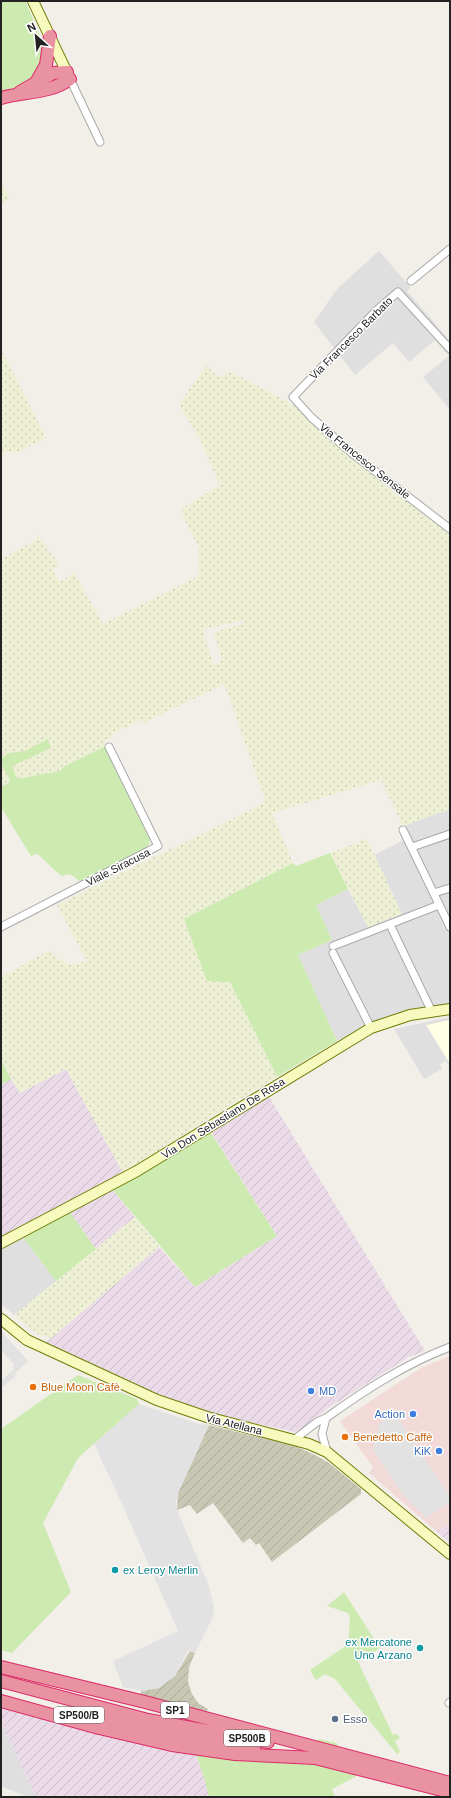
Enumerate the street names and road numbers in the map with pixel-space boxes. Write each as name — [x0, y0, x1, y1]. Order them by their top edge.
street label: Via Francesco Barbato — [307, 294, 395, 382]
street label: Via Francesco Sensale — [317, 421, 413, 501]
street label: Viale Siracusa — [84, 845, 153, 888]
street label: Via Don Sebastiano De Rosa — [159, 1075, 288, 1161]
street label: Via Atellana — [204, 1411, 264, 1437]
road number: SP1 — [161, 1702, 189, 1718]
road number: SP500/B — [54, 1707, 104, 1723]
road number: SP500B — [224, 1730, 270, 1746]

